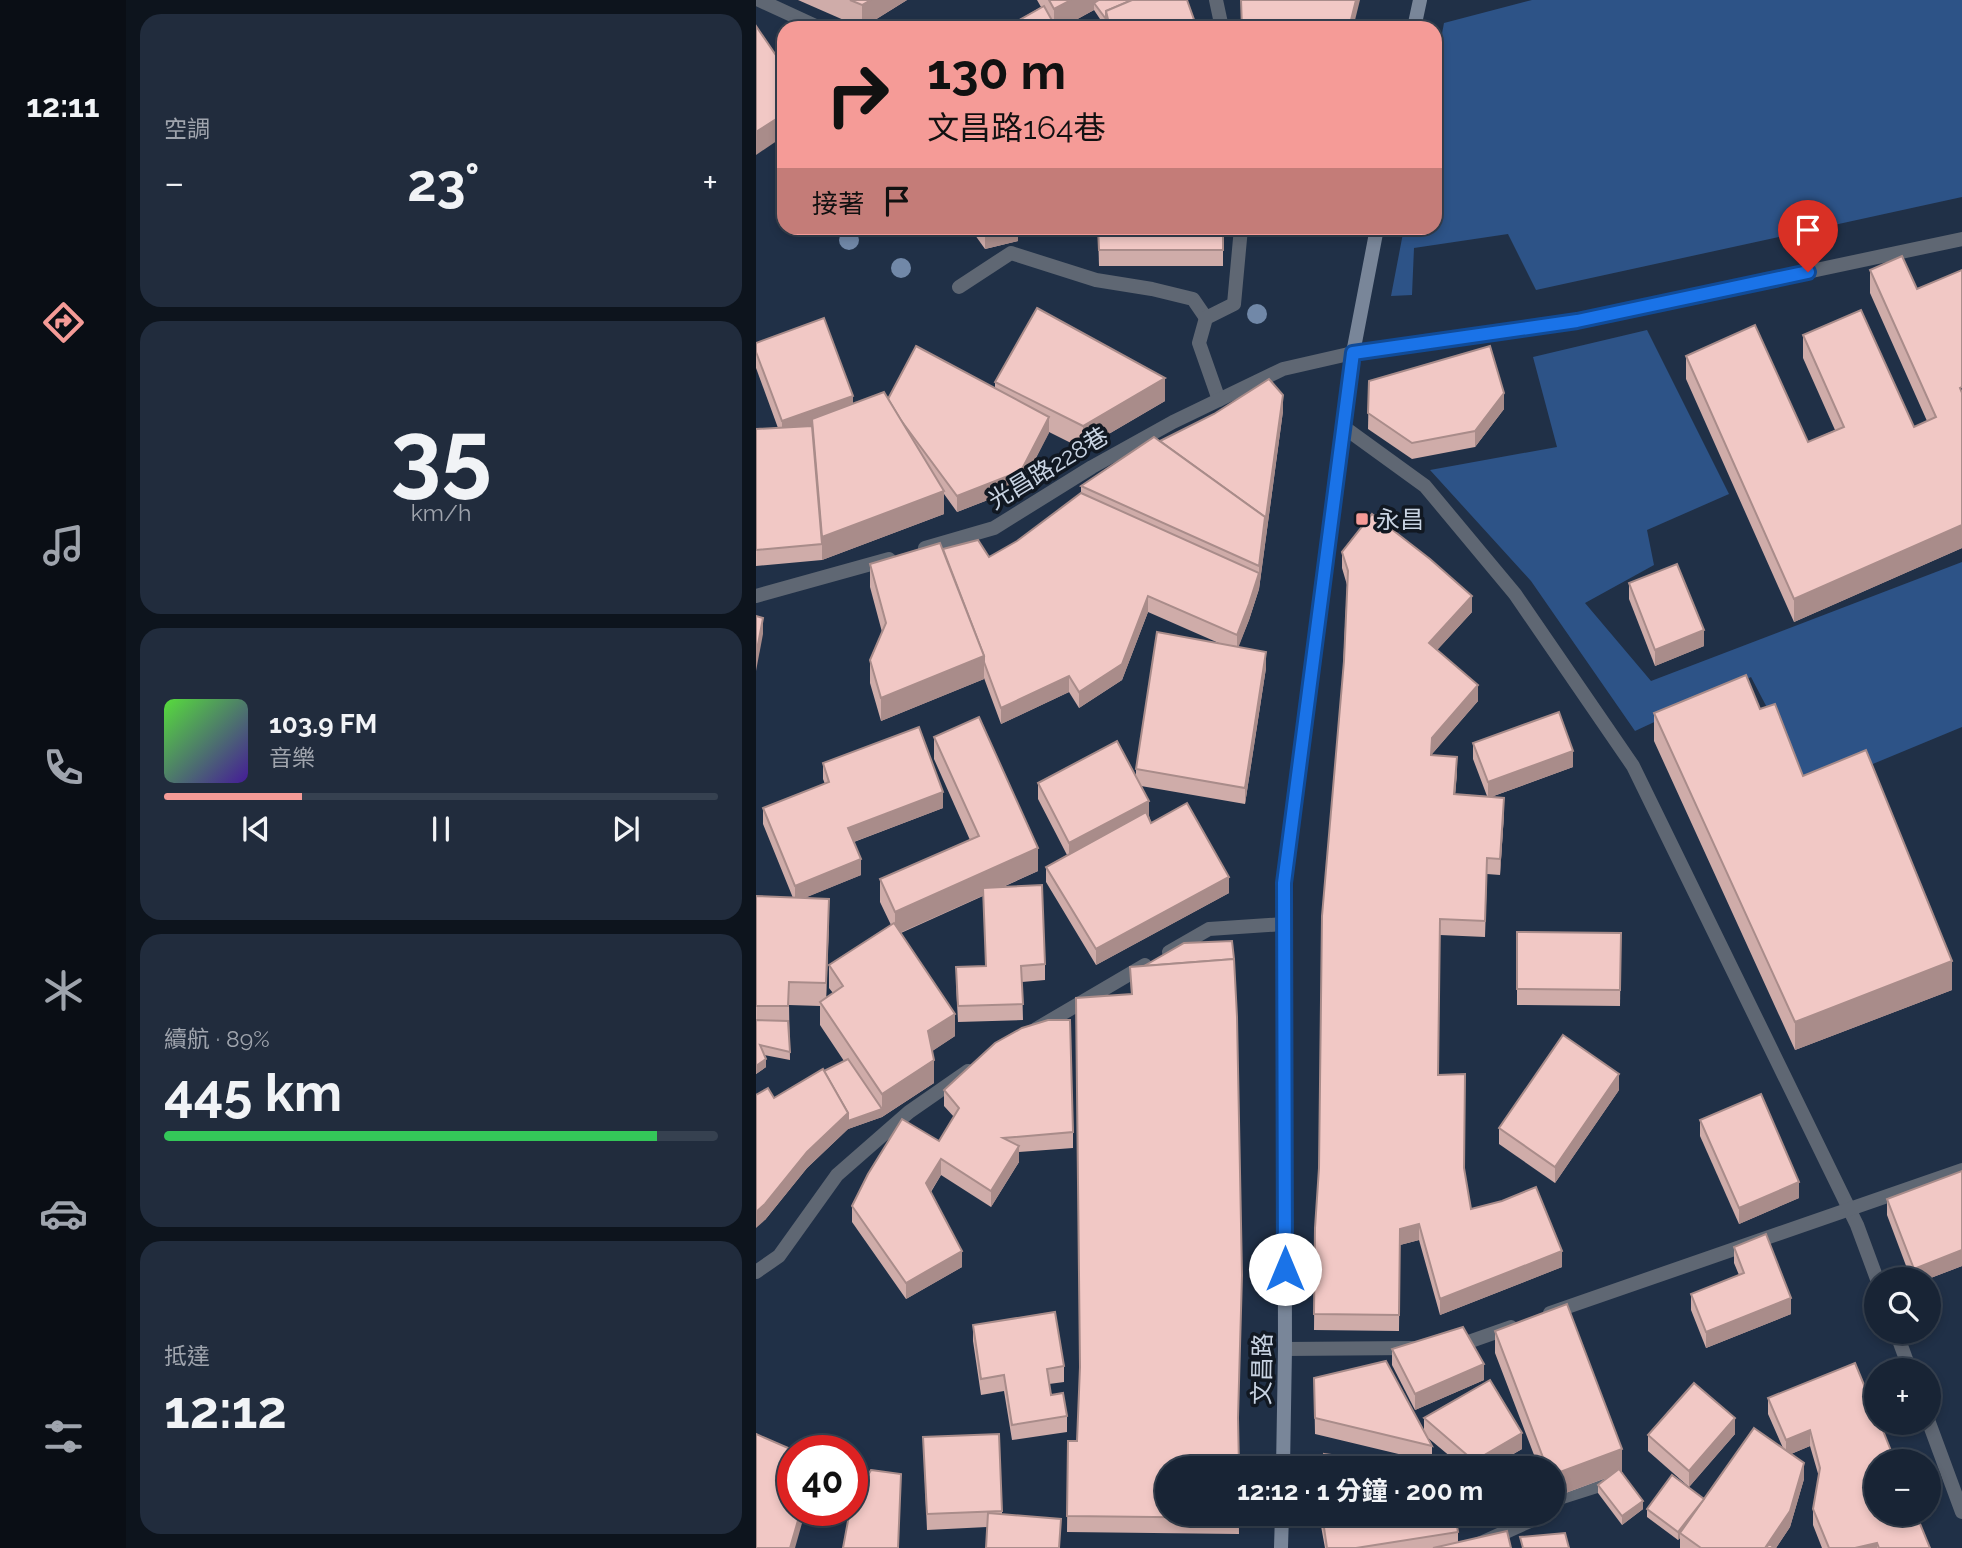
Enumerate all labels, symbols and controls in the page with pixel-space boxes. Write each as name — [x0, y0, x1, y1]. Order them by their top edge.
text: 130 m — [927, 43, 1066, 100]
icon: right — [812, 49, 903, 140]
text: 12:11 — [26, 87, 100, 124]
text: 文昌路164巷 — [927, 109, 1105, 146]
text: 空調 — [164, 115, 210, 142]
text: 23° — [407, 152, 480, 213]
text: − — [164, 160, 184, 205]
text: + — [702, 160, 718, 205]
icon: arrive — [878, 182, 916, 220]
text: 接著 — [812, 189, 864, 219]
pin — [1778, 200, 1838, 272]
icon: arrive — [1789, 211, 1827, 249]
icon: directions — [39, 298, 88, 347]
text: 35 — [390, 400, 492, 507]
street label: 光昌路228巷 — [983, 421, 1113, 515]
text: km/h — [411, 499, 471, 526]
place label: 永昌 — [1376, 505, 1424, 534]
marker: 永昌 — [1354, 511, 1370, 527]
icon: music — [39, 521, 88, 570]
text: 103.9 FM — [269, 709, 377, 739]
icon: phone — [39, 743, 88, 792]
text: 音樂 — [269, 744, 315, 771]
icon: previous — [237, 810, 275, 848]
icon: pause — [422, 810, 460, 848]
icon: next — [607, 810, 645, 848]
icon: climate — [39, 966, 88, 1015]
text: 續航 · 89% — [164, 1025, 270, 1052]
text: 445 km — [164, 1062, 342, 1123]
icon: car — [39, 1189, 88, 1238]
position arrow — [1248, 1232, 1322, 1306]
map controls — [1864, 1267, 1941, 1526]
button: search — [1864, 1267, 1941, 1344]
street label: 文昌路 — [1247, 1333, 1277, 1405]
text: 抵達 — [164, 1342, 210, 1369]
button: + — [1864, 1358, 1941, 1435]
text: 12:12 — [164, 1379, 287, 1440]
icon: filters — [39, 1412, 88, 1461]
speed limit sign: 40 — [777, 1435, 868, 1526]
button: − — [1864, 1449, 1941, 1526]
text: 12:12 · 1 分鐘 · 200 m — [1237, 1476, 1483, 1506]

